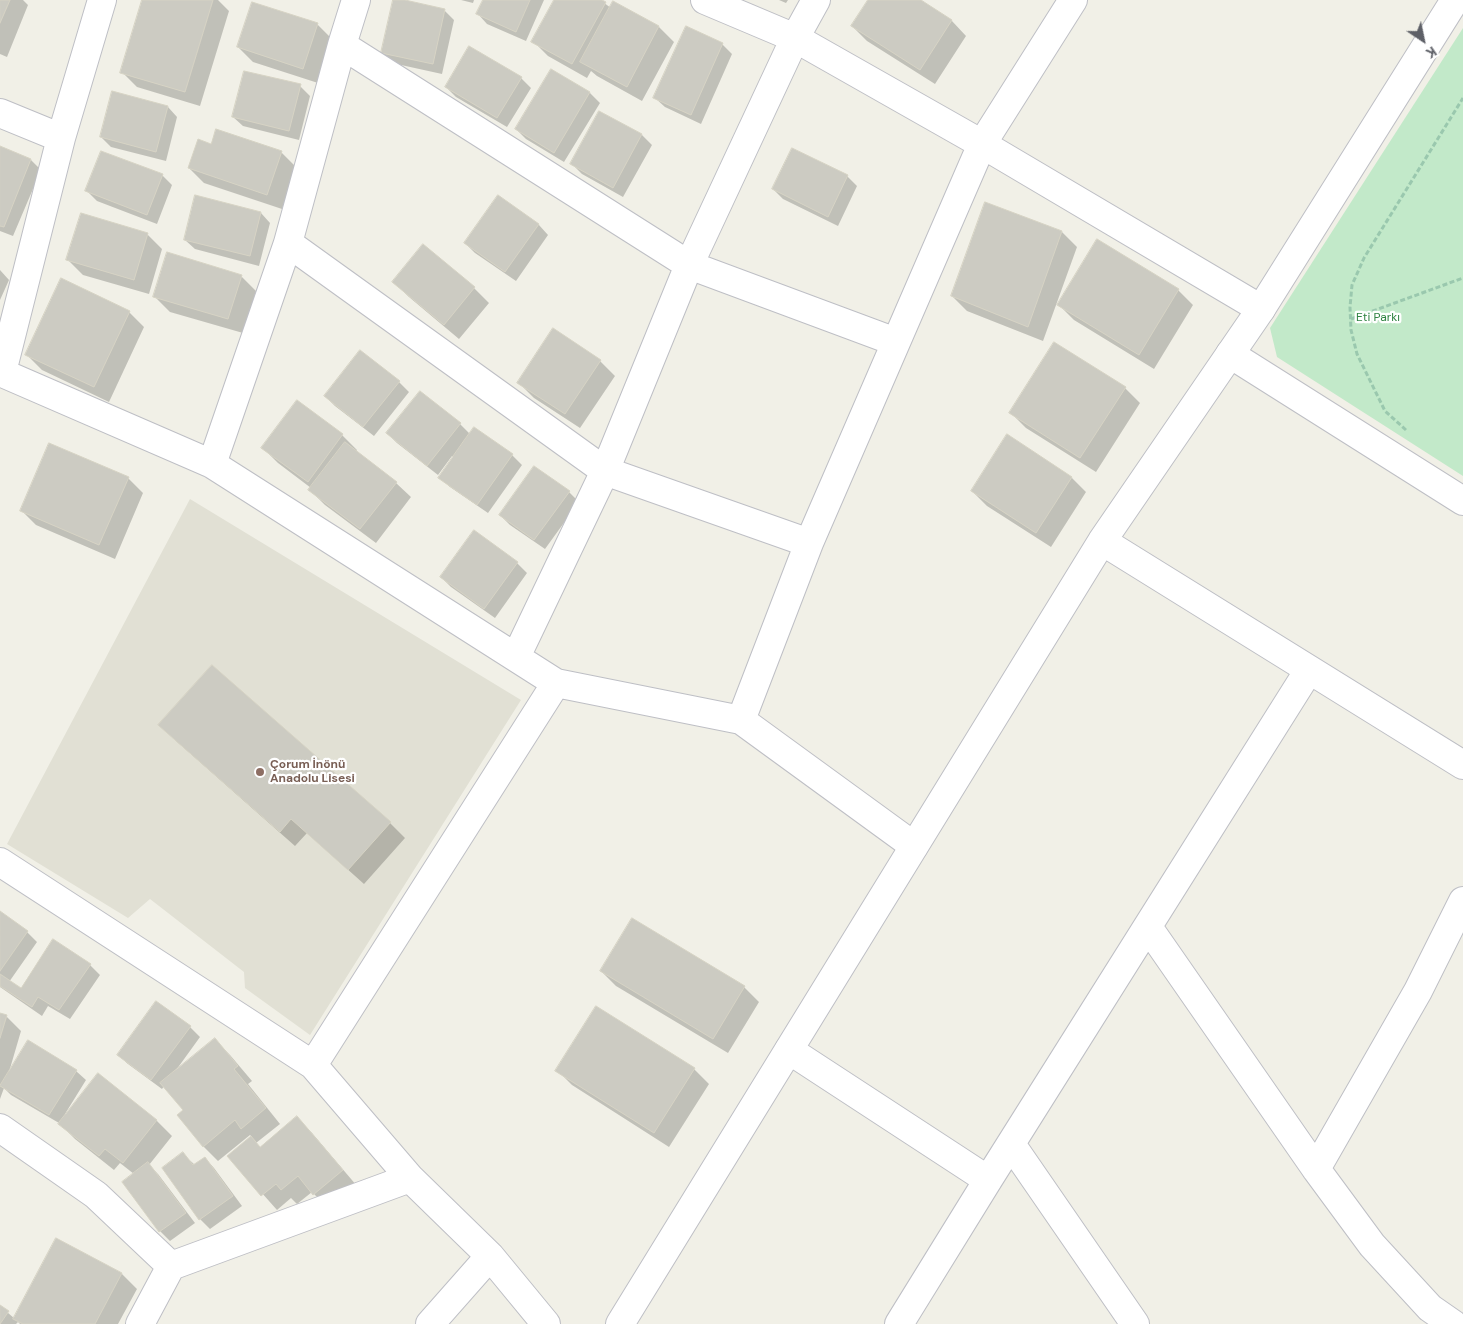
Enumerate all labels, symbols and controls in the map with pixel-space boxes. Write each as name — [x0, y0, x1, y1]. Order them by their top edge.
north arrow — [1398, 15, 1448, 65]
text: K — [1423, 42, 1440, 62]
park label: Eti Parkı — [1356, 311, 1400, 325]
place label: Çorum İnönü Anadolu Lisesi — [270, 758, 355, 786]
marker: Çorum İnönü Anadolu Lisesi — [254, 766, 266, 778]

